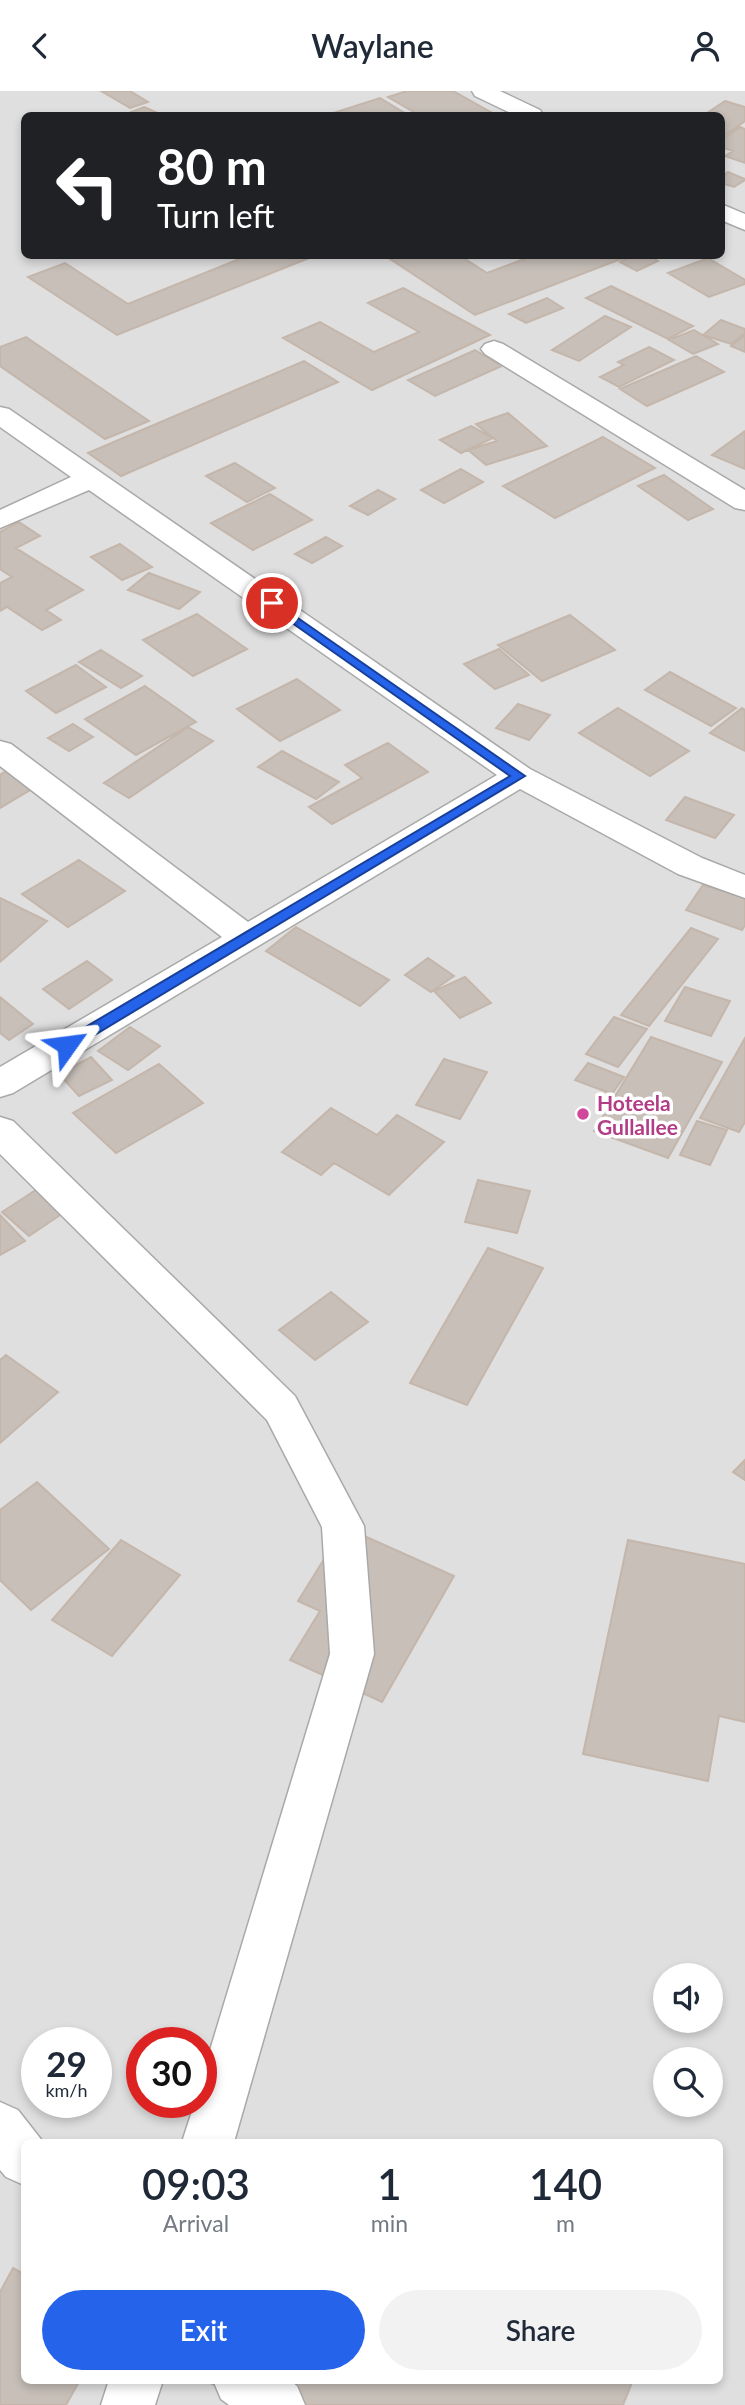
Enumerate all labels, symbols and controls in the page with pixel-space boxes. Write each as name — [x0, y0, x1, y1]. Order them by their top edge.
text: Waylane — [311, 26, 434, 65]
icon: back — [21, 27, 59, 65]
icon: person — [686, 27, 724, 65]
text: 80 m — [157, 137, 267, 195]
icon: left — [42, 140, 133, 231]
text: Turn left — [157, 196, 274, 235]
pin — [242, 573, 302, 633]
icon: arrive — [253, 584, 291, 622]
position arrow — [30, 1008, 104, 1082]
place label: Hoteela Gullallee — [597, 1090, 678, 1139]
marker: Hoteela Gullallee — [575, 1106, 591, 1122]
map controls — [653, 1963, 723, 2117]
button: sound — [653, 1963, 723, 2033]
speed limit sign: 30 — [126, 2027, 217, 2118]
text: 29 — [46, 2042, 87, 2084]
button: search — [653, 2047, 723, 2117]
text: km/h — [45, 2079, 88, 2101]
text: 09:03 — [142, 2159, 250, 2209]
text: 1 — [377, 2159, 402, 2209]
text: 140 — [529, 2159, 602, 2209]
text: Arrival — [163, 2209, 229, 2237]
text: min — [371, 2209, 408, 2237]
text: m — [556, 2209, 575, 2237]
button: Exit — [42, 2290, 365, 2370]
button: Share — [379, 2290, 702, 2370]

